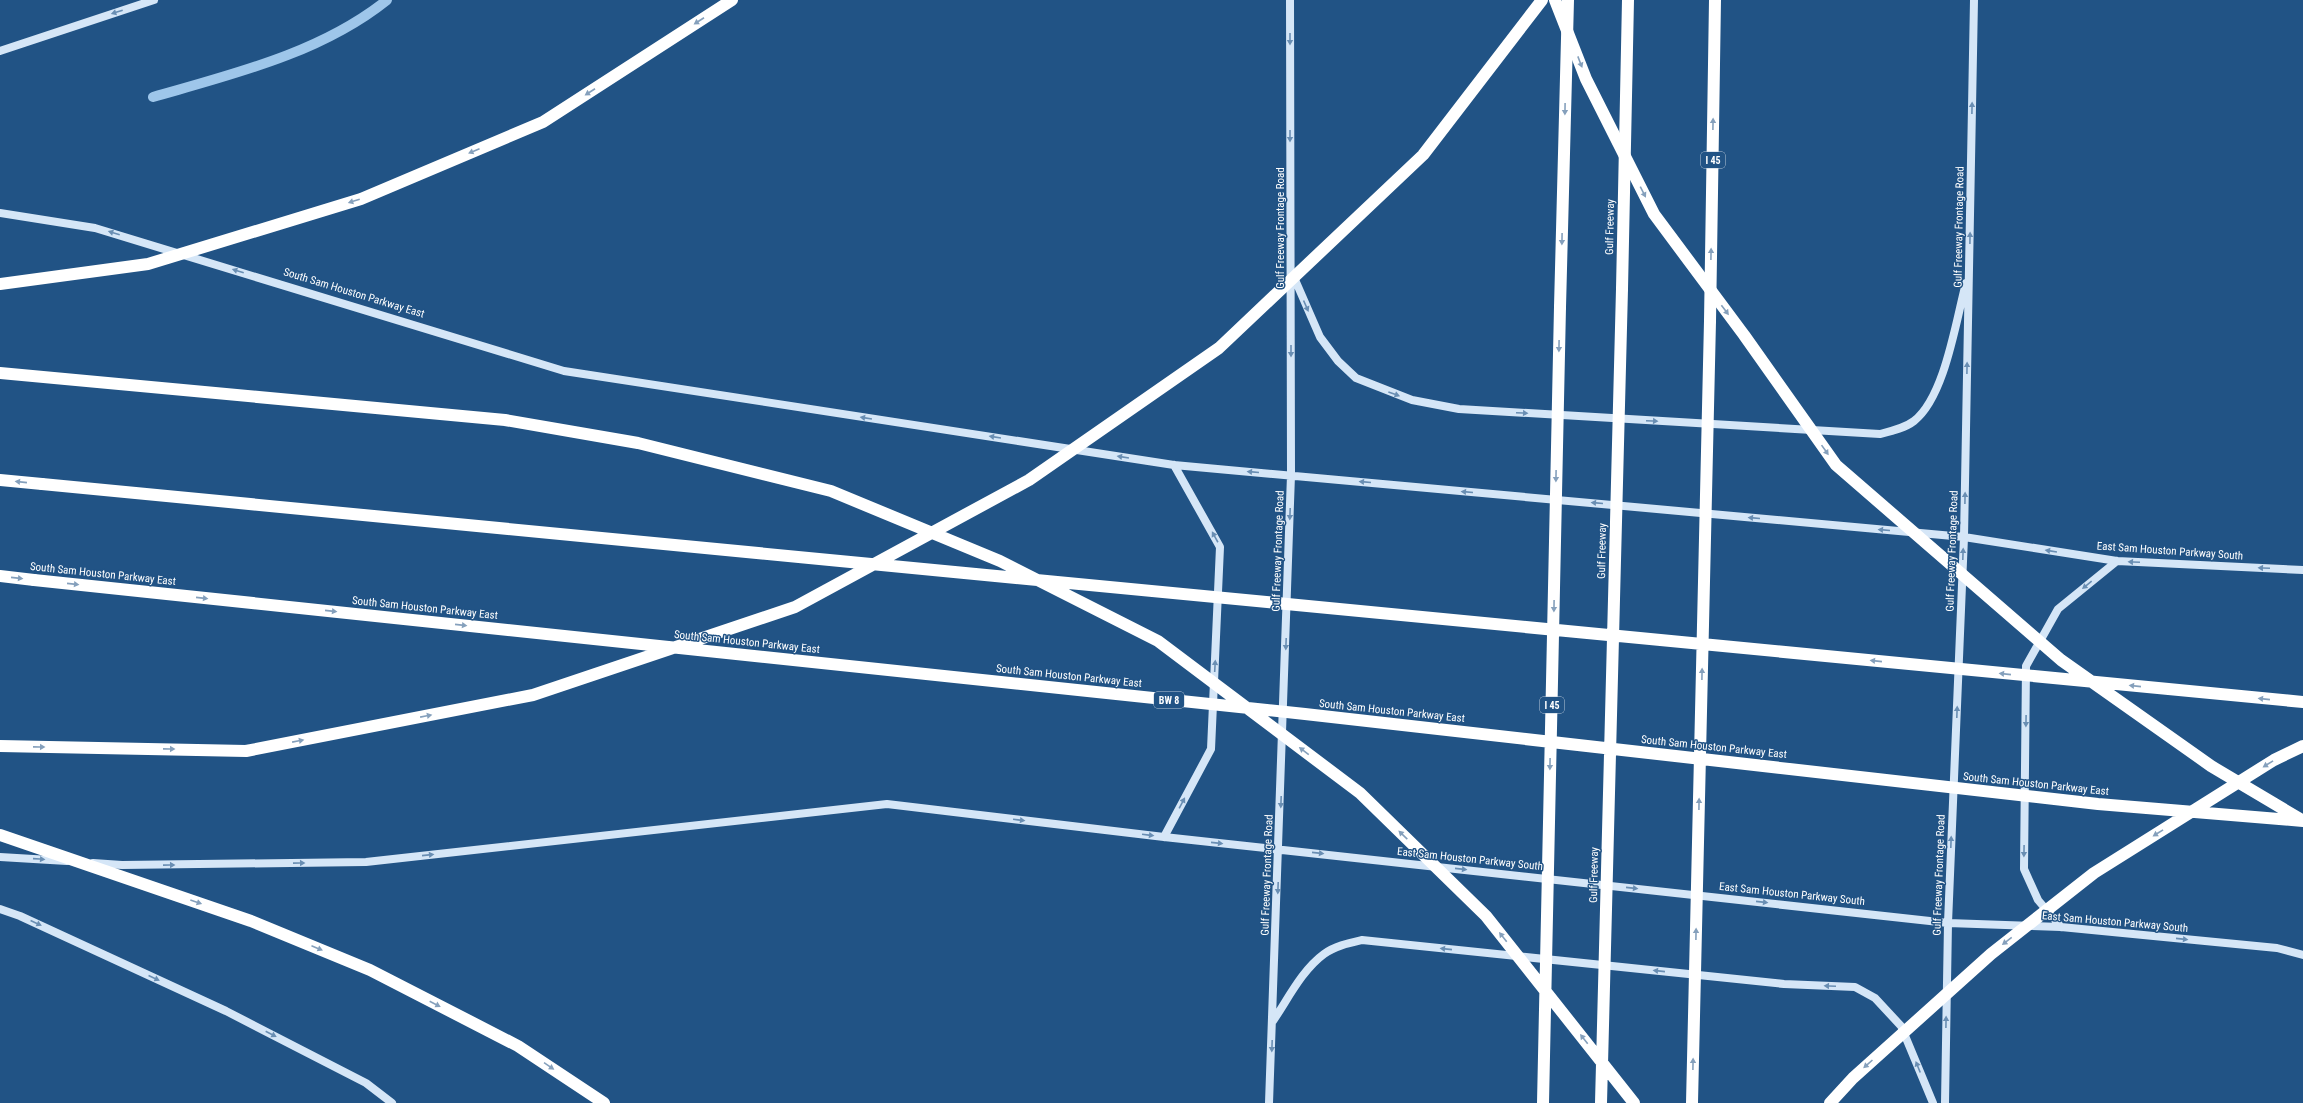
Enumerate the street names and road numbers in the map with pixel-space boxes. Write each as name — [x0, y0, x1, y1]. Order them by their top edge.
road number: I 45 — [1701, 152, 1725, 168]
street label: Gulf Freeway Frontage Road — [1951, 166, 1967, 288]
street label: Gulf Freeway Frontage Road — [1274, 167, 1287, 289]
street label: Gulf Freeway — [1603, 198, 1617, 255]
street label: South Sam Houston Parkway East — [282, 265, 426, 321]
street label: Gulf Freeway Frontage Road — [1269, 490, 1287, 612]
street label: Gulf Freeway Frontage Road — [1943, 490, 1961, 612]
street label: Gulf Freeway — [1595, 522, 1609, 579]
street label: East Sam Houston Parkway South — [2096, 539, 2244, 563]
street label: South Sam Houston Parkway East — [29, 560, 177, 588]
street label: South Sam Houston Parkway East — [351, 594, 499, 622]
street label: South Sam Houston Parkway East — [673, 628, 821, 656]
street label: South Sam Houston Parkway East — [995, 662, 1143, 690]
road number: BW 8 — [1154, 692, 1184, 708]
street label: South Sam Houston Parkway East — [1318, 697, 1466, 725]
road number: I 45 — [1540, 697, 1564, 713]
street label: South Sam Houston Parkway East — [1640, 733, 1788, 761]
street label: South Sam Houston Parkway East — [1962, 770, 2110, 798]
street label: Gulf Freeway Frontage Road — [1258, 814, 1276, 936]
street label: Gulf Freeway Frontage Road — [1930, 814, 1948, 936]
street label: East Sam Houston Parkway South — [1396, 845, 1544, 873]
street label: Gulf Freeway — [1587, 846, 1601, 903]
street label: East Sam Houston Parkway South — [1718, 880, 1866, 908]
street label: East Sam Houston Parkway South — [2041, 909, 2189, 935]

